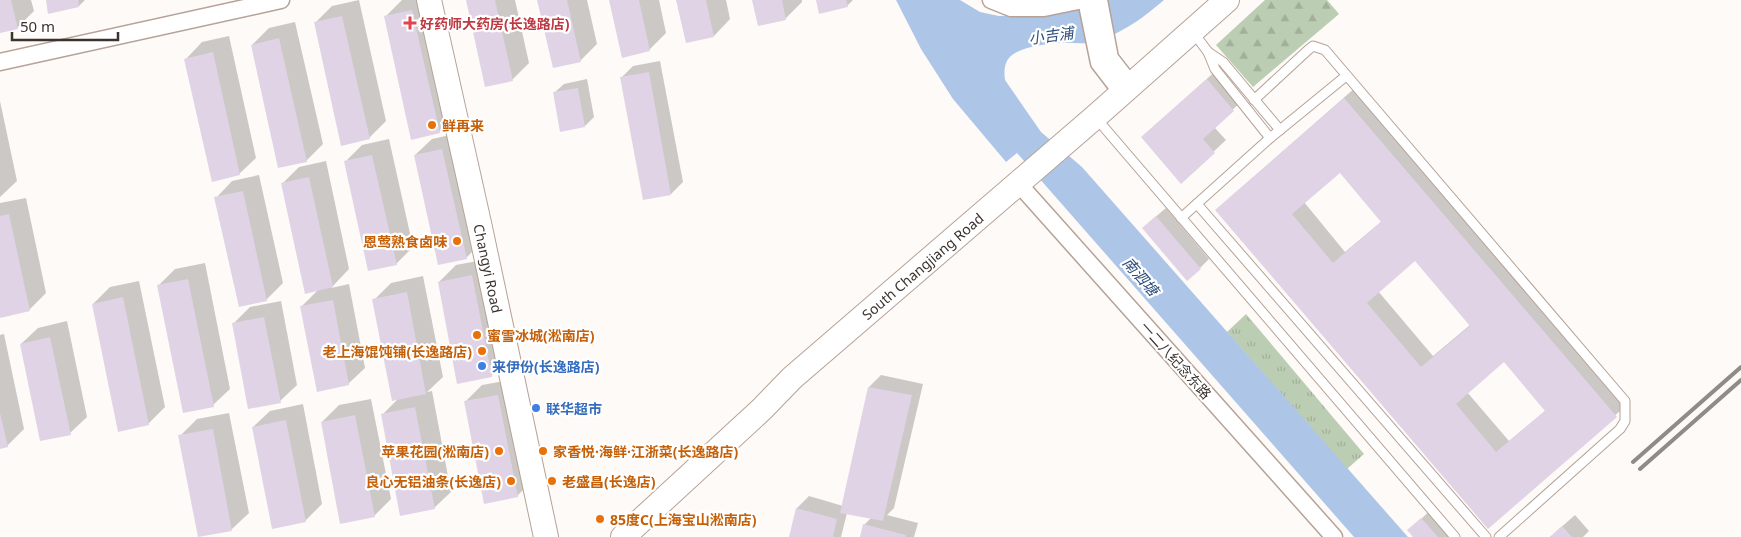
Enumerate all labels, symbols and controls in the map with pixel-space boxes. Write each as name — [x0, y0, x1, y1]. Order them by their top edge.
scale bar — [12, 10, 119, 42]
place label: 好药师大药房(长逸路店) — [420, 14, 570, 33]
text: 50 m — [20, 16, 55, 36]
marker: 好药师大药房(长逸路店) — [404, 17, 416, 29]
water label: 小吉浦 — [1027, 22, 1077, 48]
place label: 鲜再来 — [442, 116, 484, 135]
marker: 鲜再来 — [426, 119, 438, 131]
street label: South Changjiang Road — [857, 208, 987, 323]
street label: Changyi Road — [470, 222, 507, 315]
place label: 恩莺熟食卤味 — [363, 232, 448, 251]
marker: 恩莺熟食卤味 — [451, 235, 463, 247]
water label: 南泗塘 — [1119, 252, 1165, 302]
street label: 一二八纪念东路 — [1136, 317, 1216, 403]
place label: 蜜雪冰城(淞南店) — [487, 326, 595, 345]
marker: 蜜雪冰城(淞南店) — [471, 329, 483, 341]
place label: 老上海馄饨铺(长逸路店) — [323, 342, 472, 361]
marker: 老上海馄饨铺(长逸路店) — [476, 345, 488, 357]
place label: 来伊份(长逸路店) — [492, 357, 600, 376]
marker: 来伊份(长逸路店) — [476, 360, 488, 372]
place label: 联华超市 — [546, 399, 602, 418]
marker: 联华超市 — [530, 402, 542, 414]
place label: 苹果花园(淞南店) — [382, 442, 489, 461]
place label: 家香悦·海鲜·江浙菜(长逸路店) — [553, 442, 739, 461]
marker: 苹果花园(淞南店) — [493, 445, 505, 457]
marker: 家香悦·海鲜·江浙菜(长逸路店) — [537, 445, 549, 457]
place label: 良心无铝油条(长逸店) — [366, 472, 501, 491]
place label: 老盛昌(长逸店) — [562, 472, 656, 491]
marker: 良心无铝油条(长逸店) — [505, 475, 517, 487]
marker: 老盛昌(长逸店) — [546, 475, 558, 487]
place label: 85度C(上海宝山淞南店) — [610, 510, 757, 529]
marker: 85度C(上海宝山淞南店) — [594, 513, 606, 525]

